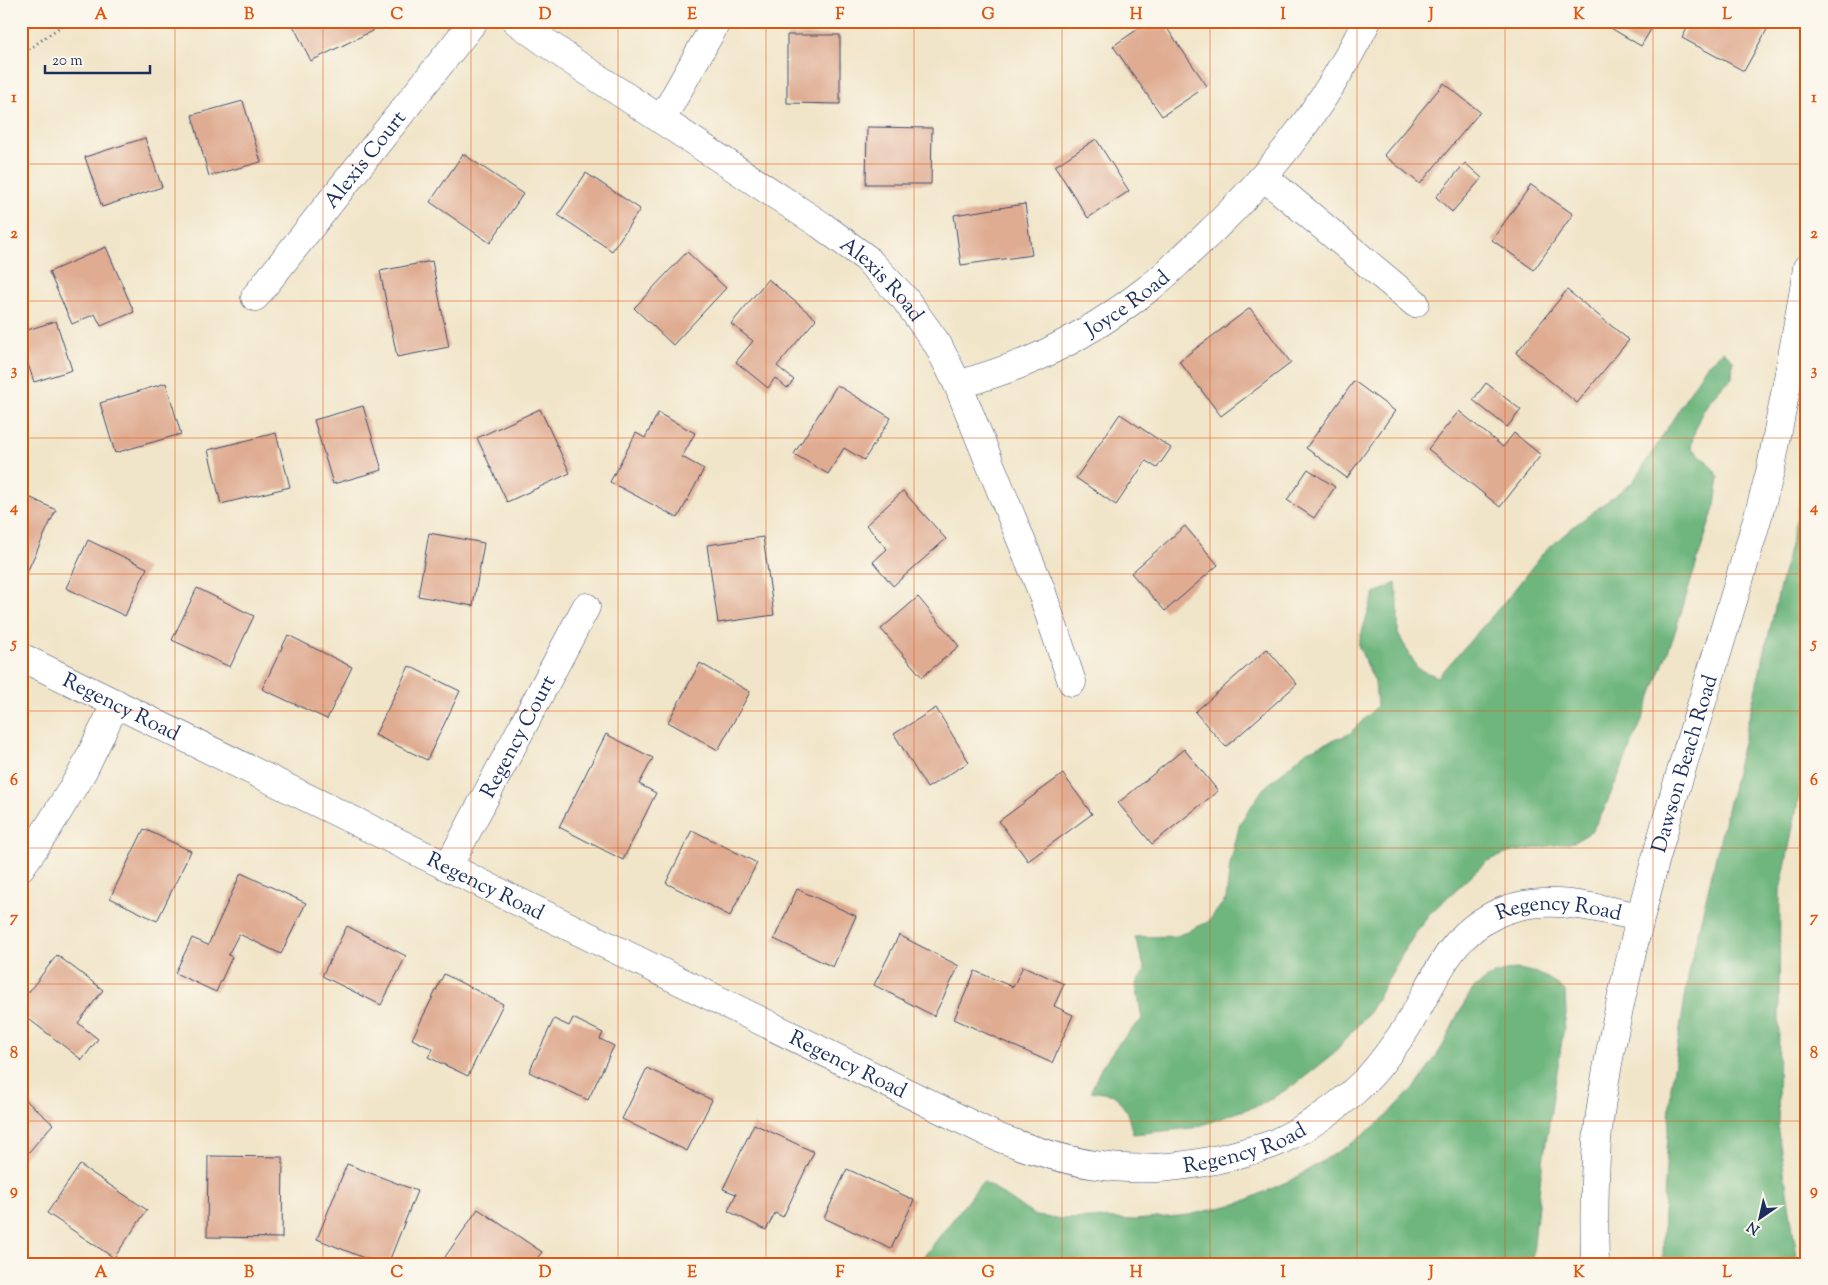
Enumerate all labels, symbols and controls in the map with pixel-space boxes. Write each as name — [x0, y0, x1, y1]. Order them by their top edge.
text: A — [95, 4, 108, 27]
text: B — [244, 4, 254, 27]
text: C — [391, 4, 404, 27]
text: D — [539, 4, 552, 27]
text: E — [687, 4, 697, 27]
text: F — [836, 4, 845, 27]
text: G — [981, 4, 995, 27]
text: H — [1130, 4, 1143, 27]
text: I — [1280, 4, 1286, 27]
text: J — [1427, 4, 1434, 27]
text: K — [1573, 4, 1585, 27]
text: L — [1722, 4, 1732, 27]
scale bar — [45, 42, 150, 74]
text: 20 m — [52, 51, 83, 72]
text: 1 — [11, 87, 17, 110]
text: 1 — [1811, 87, 1817, 110]
street label: Alexis Court — [318, 105, 414, 216]
text: 2 — [10, 223, 18, 246]
text: 2 — [1810, 223, 1818, 246]
street label: Alexis Road — [833, 231, 930, 329]
street label: Joyce Road — [1079, 264, 1178, 346]
text: 3 — [11, 360, 18, 383]
text: 3 — [1811, 360, 1818, 383]
text: 4 — [9, 497, 18, 520]
text: 4 — [1809, 497, 1818, 520]
text: 5 — [9, 633, 17, 656]
text: 5 — [1809, 633, 1817, 656]
street label: Regency Road — [57, 667, 185, 750]
street label: Regency Court — [474, 670, 564, 804]
street label: Dawson Beach Road — [1645, 671, 1727, 856]
text: 6 — [10, 770, 18, 793]
text: 6 — [1810, 770, 1818, 793]
street label: Regency Road — [421, 846, 549, 929]
street label: Regency Road — [1492, 890, 1625, 930]
text: 7 — [10, 907, 19, 930]
text: 7 — [1810, 907, 1819, 930]
street label: Regency Road — [784, 1024, 911, 1107]
text: 8 — [10, 1043, 18, 1066]
text: 8 — [1810, 1043, 1818, 1066]
street label: Regency Road — [1181, 1116, 1313, 1182]
text: 9 — [10, 1180, 18, 1203]
text: 9 — [1810, 1180, 1818, 1203]
north arrow — [1736, 1192, 1786, 1242]
text: N — [1744, 1216, 1764, 1239]
text: A — [95, 1262, 108, 1285]
text: B — [244, 1262, 254, 1285]
text: C — [391, 1262, 404, 1285]
text: D — [539, 1262, 552, 1285]
text: E — [687, 1262, 697, 1285]
text: F — [836, 1262, 845, 1285]
text: G — [981, 1262, 995, 1285]
text: H — [1130, 1262, 1143, 1285]
text: I — [1280, 1262, 1286, 1285]
text: J — [1427, 1262, 1434, 1285]
text: K — [1573, 1262, 1585, 1285]
text: L — [1722, 1262, 1732, 1285]

